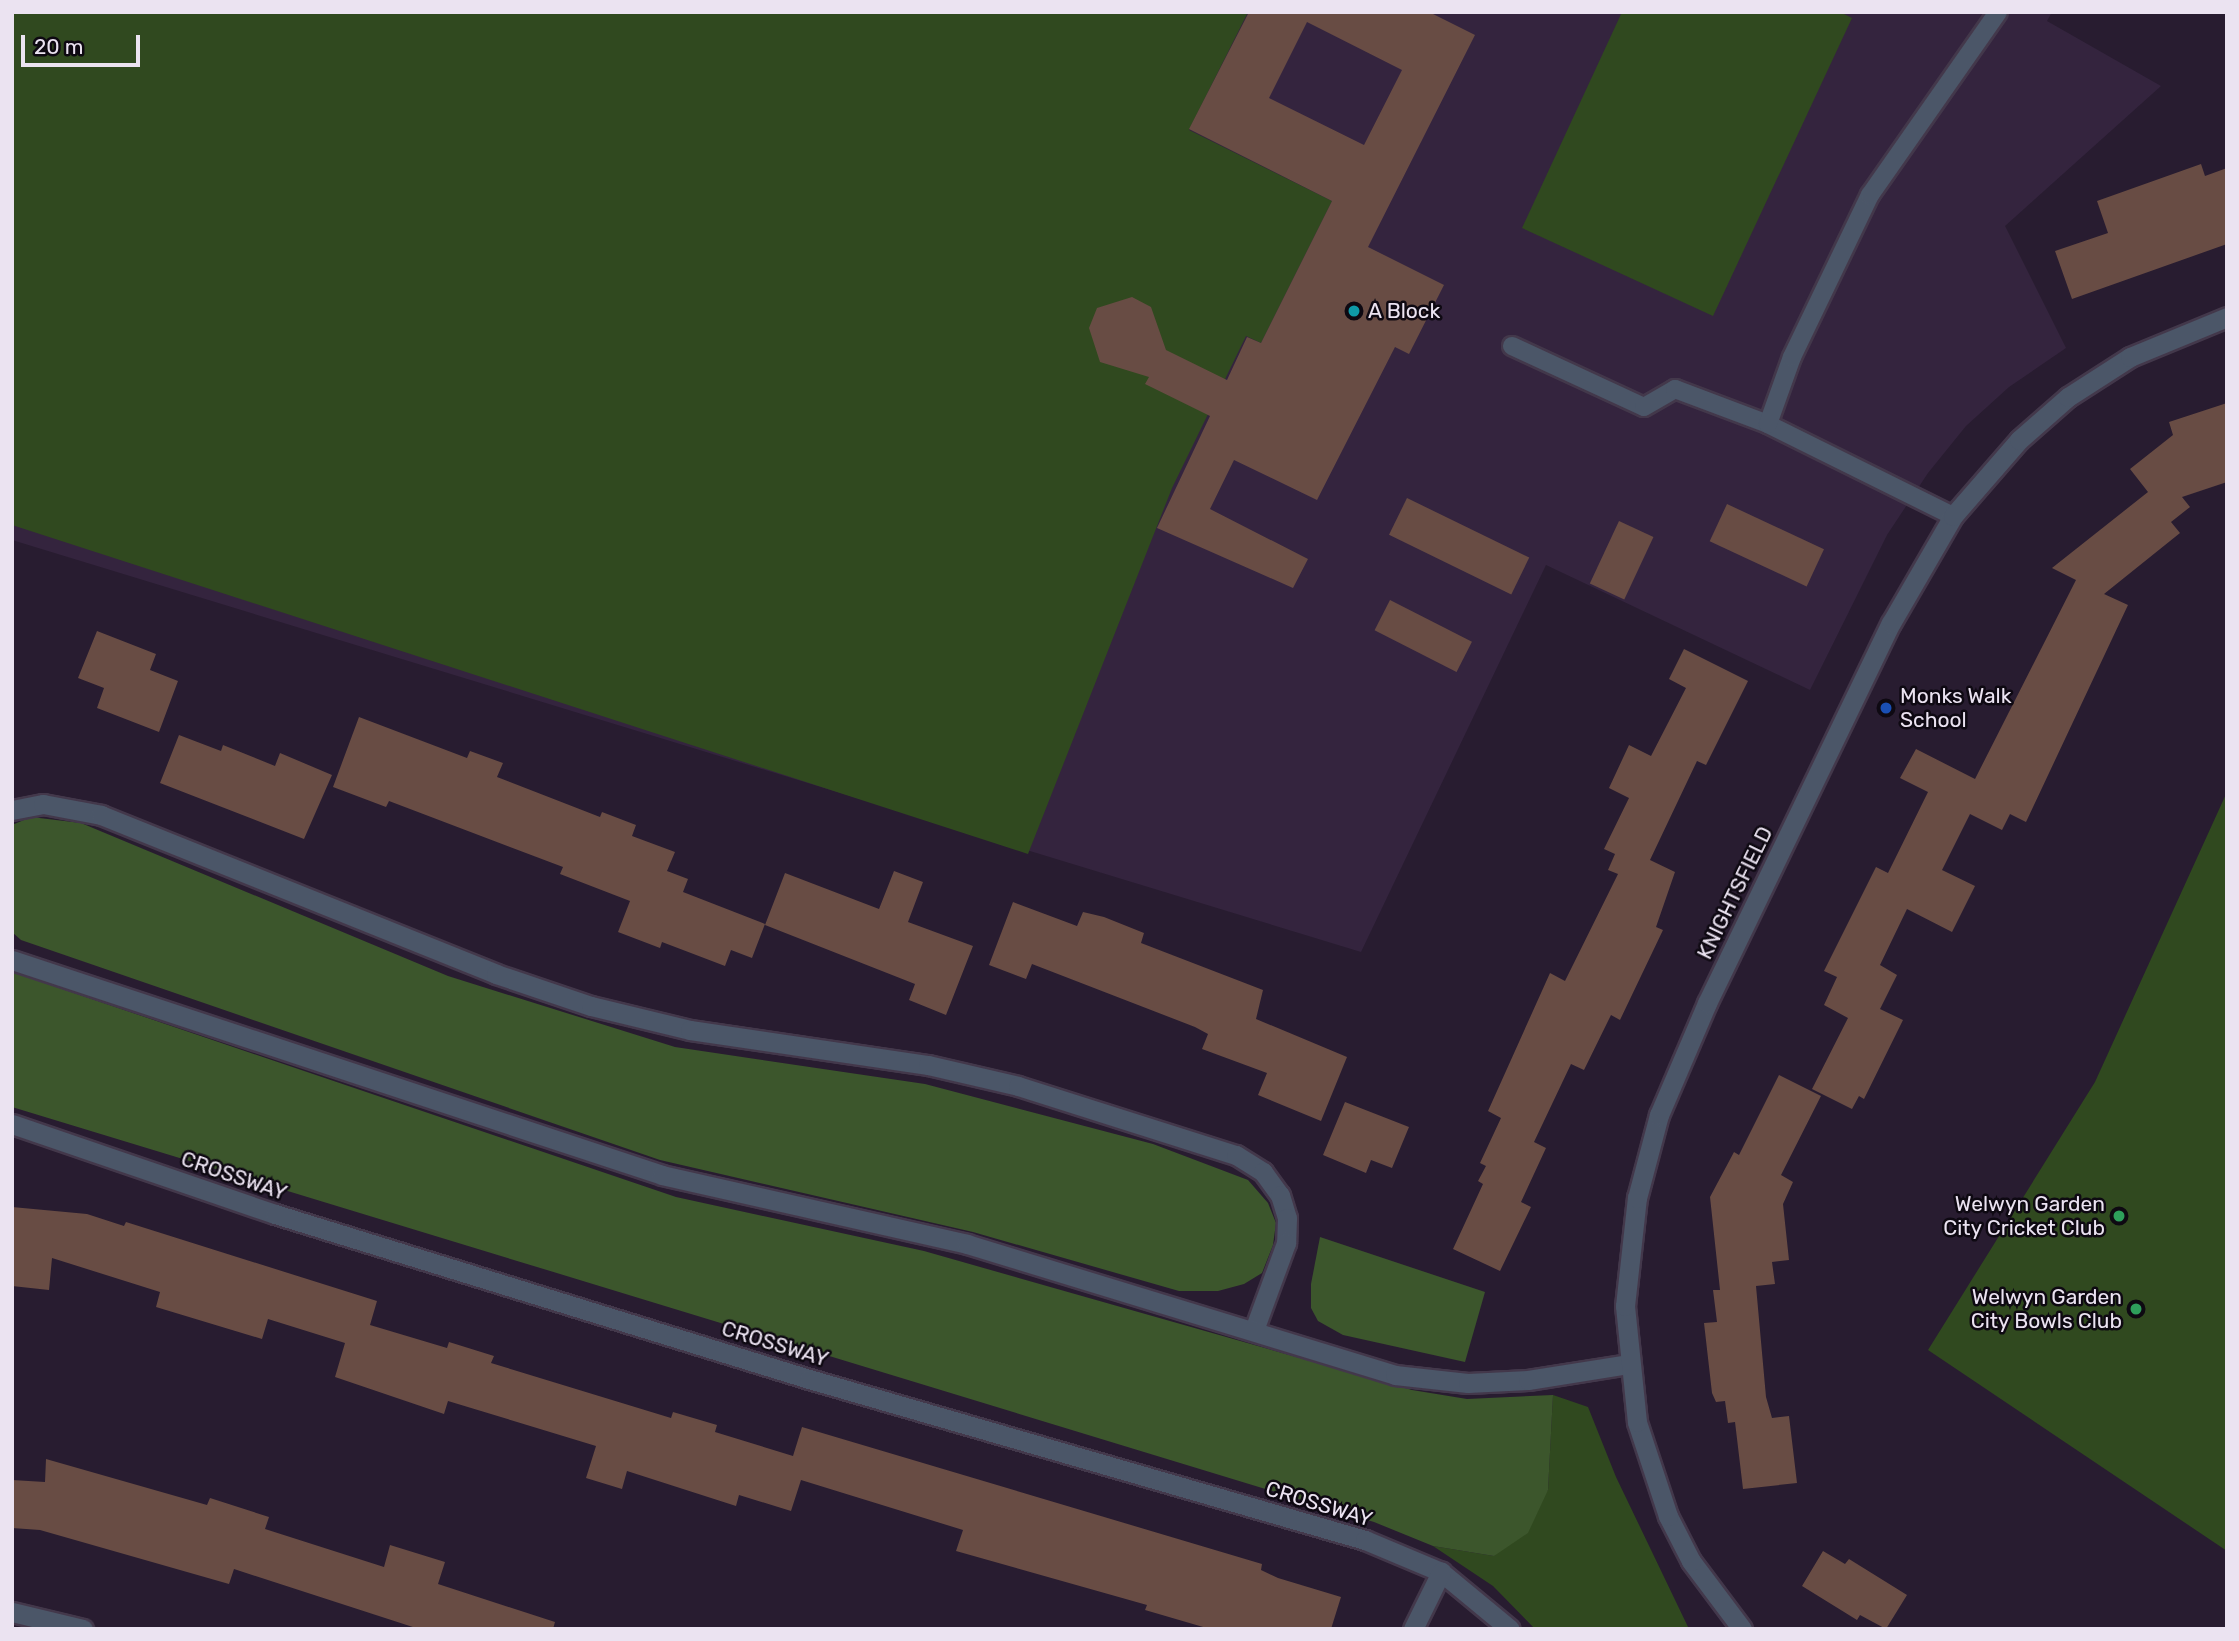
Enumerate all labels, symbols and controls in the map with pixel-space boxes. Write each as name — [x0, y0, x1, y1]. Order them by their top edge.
scale bar — [24, 21, 144, 65]
text: 20 m — [34, 34, 83, 59]
place label: A Block — [1368, 298, 1441, 324]
marker: A Block — [1346, 303, 1362, 319]
place label: Monks Walk School — [1900, 683, 2012, 733]
marker: Monks Walk School — [1878, 700, 1894, 716]
street label: KNIGHTSFIELD — [1692, 823, 1778, 963]
street label: CROSSWAY — [178, 1146, 290, 1206]
place label: Welwyn Garden City Cricket Club — [1943, 1191, 2105, 1241]
marker: Welwyn Garden City Cricket Club — [2111, 1208, 2127, 1224]
place label: Welwyn Garden City Bowls Club — [1970, 1284, 2122, 1334]
marker: Welwyn Garden City Bowls Club — [2128, 1301, 2144, 1317]
street label: CROSSWAY — [719, 1316, 831, 1372]
street label: CROSSWAY — [1263, 1476, 1375, 1532]

